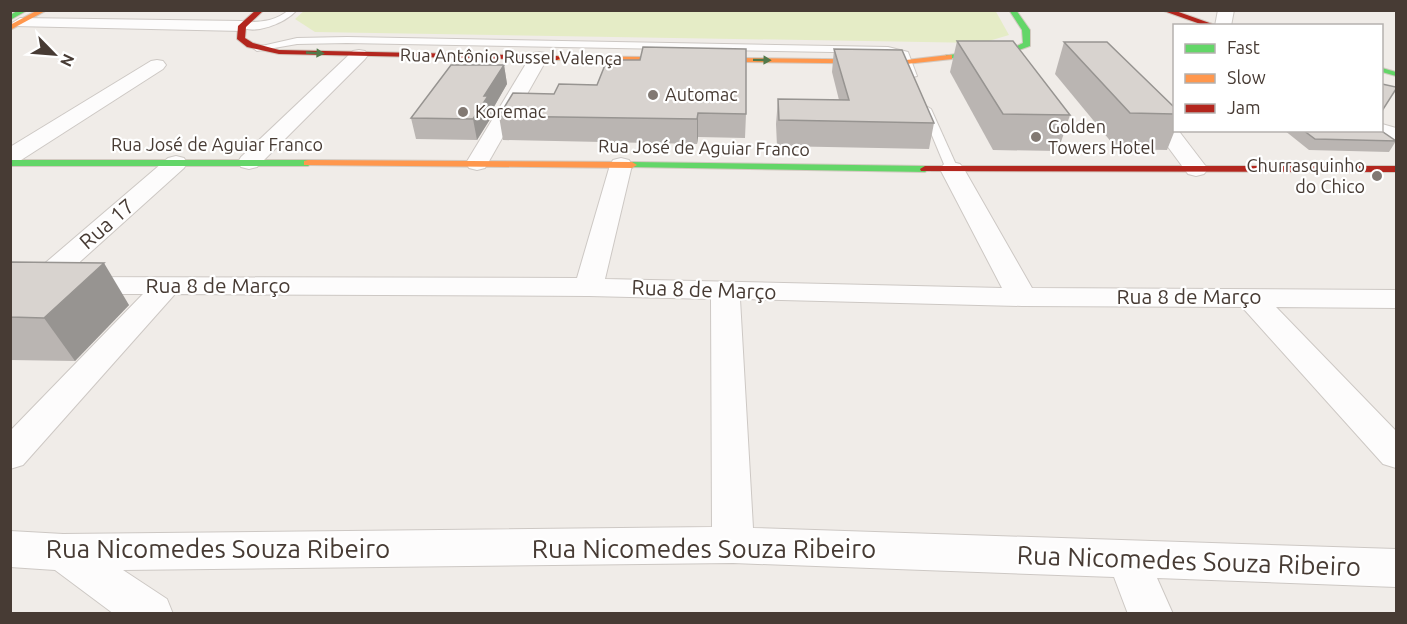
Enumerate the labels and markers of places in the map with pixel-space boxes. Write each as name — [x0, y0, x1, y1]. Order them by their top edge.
place label: Automac — [665, 84, 738, 104]
marker: Automac — [646, 88, 660, 102]
place label: Koremac — [475, 101, 546, 121]
marker: Koremac — [456, 105, 470, 119]
place label: Golden Towers Hotel — [1048, 116, 1155, 157]
marker: Golden Towers Hotel — [1029, 130, 1043, 144]
place label: Churrasquinho do Chico — [1246, 155, 1365, 196]
marker: Churrasquinho do Chico — [1370, 169, 1384, 183]

